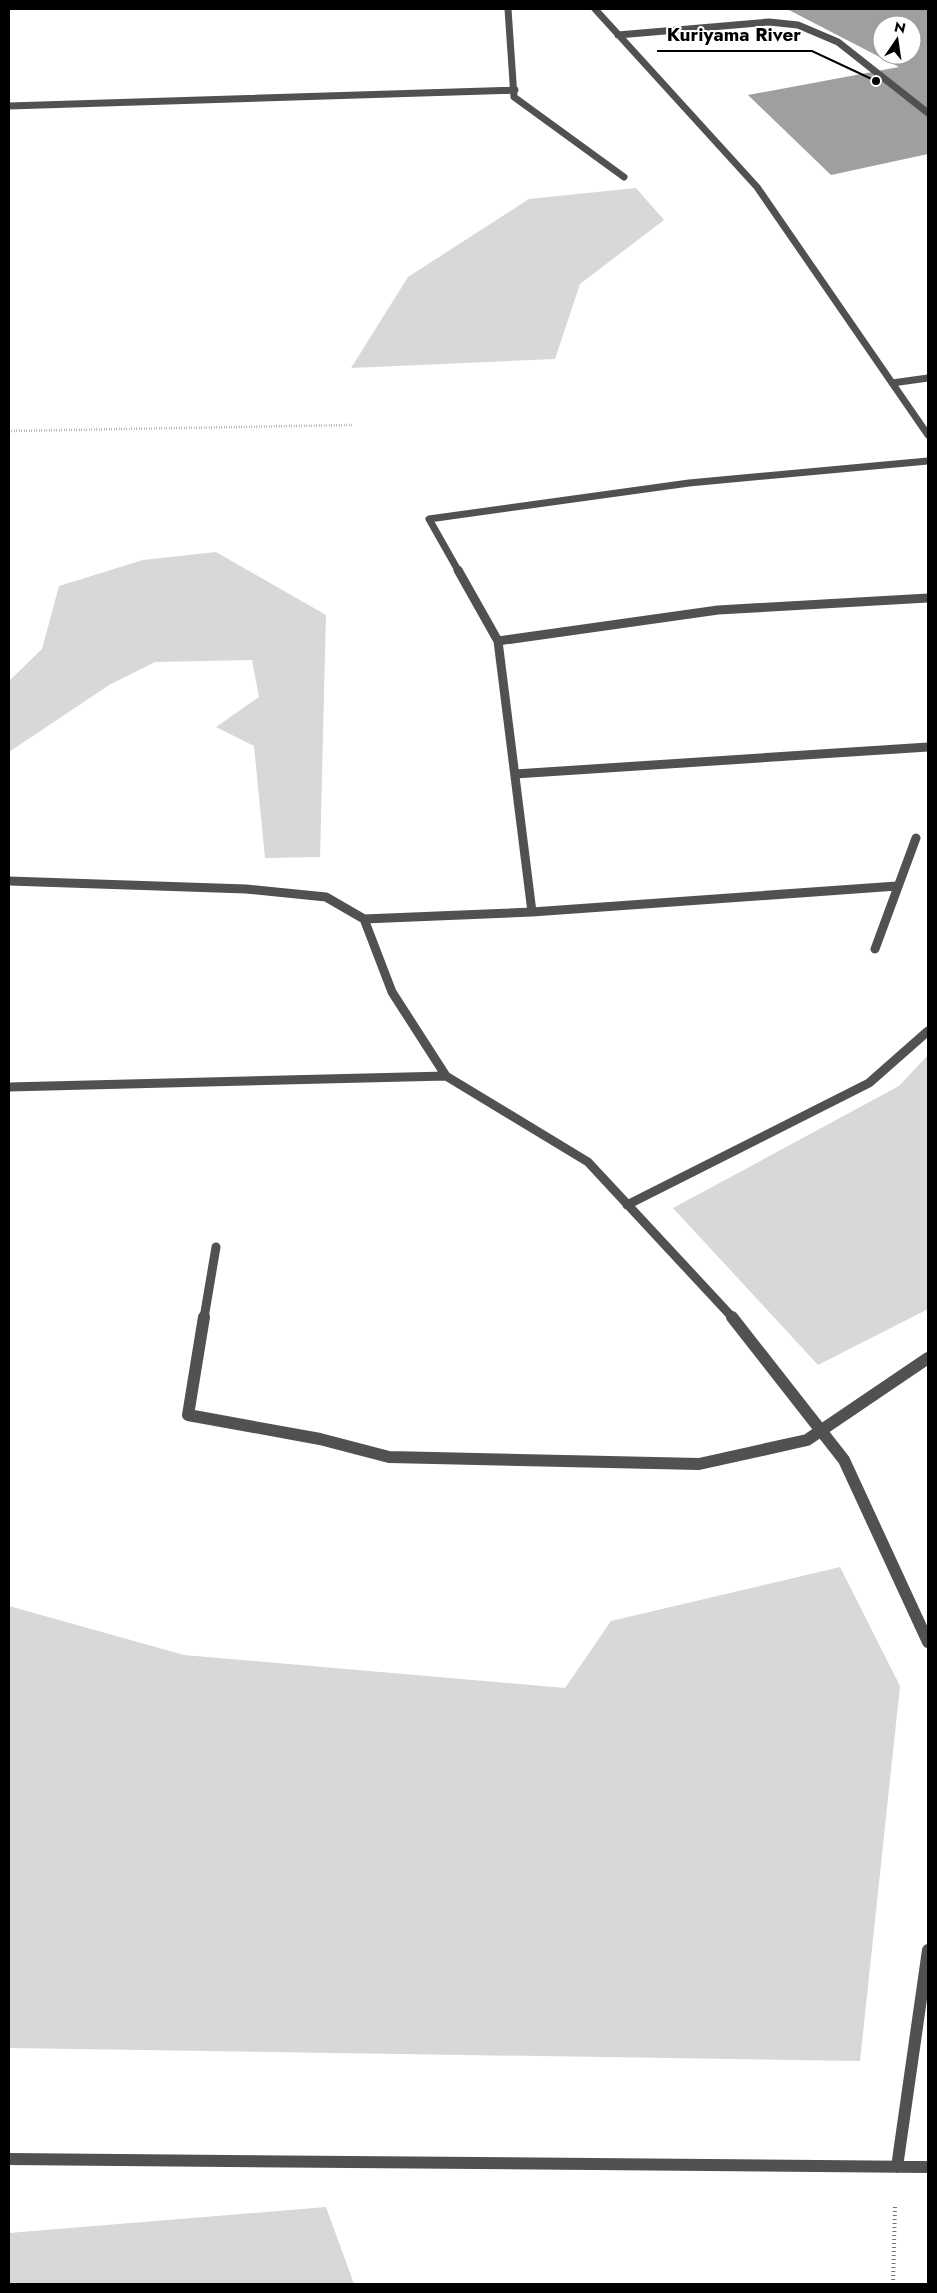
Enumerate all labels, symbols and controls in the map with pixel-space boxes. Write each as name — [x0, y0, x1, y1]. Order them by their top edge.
north arrow — [872, 15, 922, 65]
text: N — [892, 16, 908, 38]
callout: Kuriyama River — [657, 17, 812, 51]
text: Kuriyama River — [667, 21, 801, 48]

